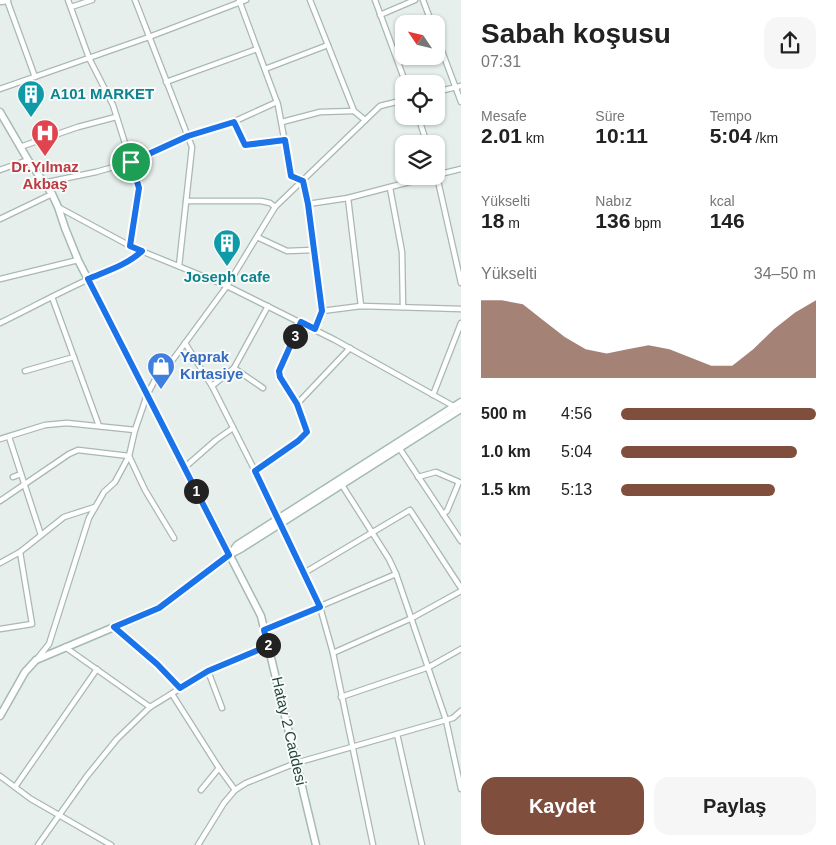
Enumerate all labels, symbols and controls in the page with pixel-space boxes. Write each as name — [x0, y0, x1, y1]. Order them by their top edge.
north arrow — [395, 15, 445, 65]
map controls — [395, 15, 445, 185]
button: share — [764, 17, 816, 69]
text: Sabah koşusu — [481, 18, 671, 49]
text: 07:31 — [481, 53, 521, 70]
button: locate — [395, 75, 445, 125]
building icon: A101 MARKET — [16, 79, 46, 118]
place label: A101 MARKET — [50, 85, 154, 102]
text: Mesafe — [481, 108, 527, 124]
text: Süre — [595, 108, 625, 124]
text: Tempo — [710, 108, 752, 124]
hospital icon: Dr.Yılmaz Akbaş — [30, 118, 60, 157]
text: 2.01 — [481, 124, 522, 147]
text: 10:11 — [595, 124, 648, 147]
text: 5:04 — [710, 124, 752, 147]
text: km — [522, 130, 544, 146]
text: /km — [752, 130, 778, 146]
button: layers — [395, 135, 445, 185]
pin — [110, 141, 152, 183]
icon: arrive — [117, 148, 145, 176]
place label: Dr.Yılmaz Akbaş — [11, 158, 79, 192]
text: Yükselti — [481, 193, 530, 209]
text: Nabız — [595, 193, 632, 209]
text: kcal — [710, 193, 735, 209]
text: 18 — [481, 209, 504, 232]
text: 136 — [595, 209, 630, 232]
text: 146 — [710, 209, 745, 232]
text: m — [504, 215, 520, 231]
text: bpm — [630, 215, 662, 231]
building icon: Joseph cafe — [212, 228, 242, 267]
text: Yükselti — [481, 265, 537, 282]
text: 34–50 m — [754, 265, 816, 282]
place label: Joseph cafe — [184, 268, 270, 285]
pin: 3 — [282, 324, 308, 348]
text: 3 — [292, 328, 299, 344]
place label: Yaprak Kırtasiye — [180, 348, 243, 382]
shop icon: Yaprak Kırtasiye — [146, 351, 176, 390]
text: 500 m — [481, 405, 526, 422]
text: 4:56 — [561, 405, 592, 422]
text: 1.0 km — [481, 443, 531, 460]
text: 5:04 — [561, 443, 592, 460]
pin: 1 — [184, 478, 208, 504]
text: 1.5 km — [481, 481, 531, 498]
text: 5:13 — [561, 481, 592, 498]
text: 1 — [193, 483, 200, 499]
pin: 2 — [256, 632, 280, 658]
text: 2 — [265, 637, 272, 653]
street label: Hatay 2 Caddesi — [269, 675, 310, 787]
button: Kaydet — [481, 777, 644, 835]
button: Paylaş — [654, 777, 816, 835]

